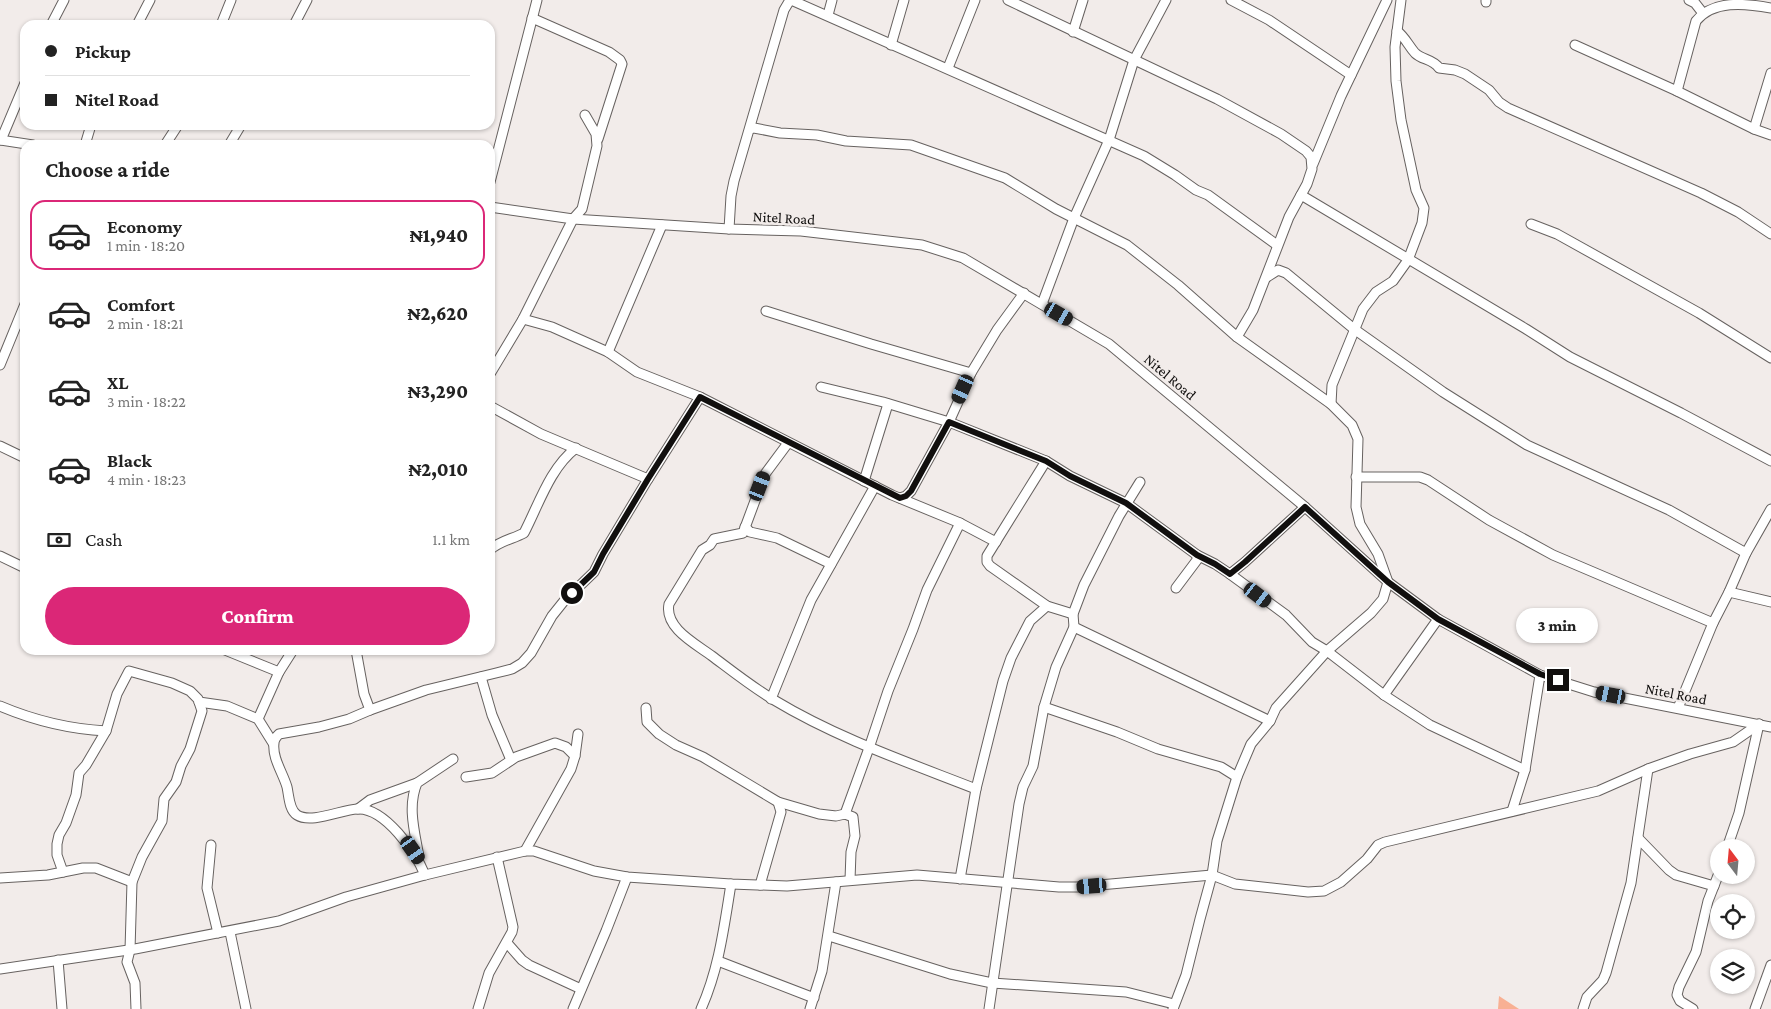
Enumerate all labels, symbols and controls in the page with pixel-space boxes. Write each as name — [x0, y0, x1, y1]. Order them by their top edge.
text: Pickup — [75, 41, 131, 62]
text: Nitel Road — [75, 89, 159, 110]
text: Choose a ride — [45, 157, 170, 182]
street label: Nitel Road — [752, 208, 816, 228]
icon: car — [47, 213, 92, 258]
text: Economy — [107, 216, 182, 237]
text: ₦1,940 — [409, 225, 468, 246]
text: 1 min · 18:20 — [107, 237, 185, 254]
icon: car — [47, 291, 92, 336]
text: Comfort — [107, 294, 175, 315]
car — [1042, 300, 1075, 328]
text: ₦2,620 — [407, 303, 468, 324]
text: 2 min · 18:21 — [107, 315, 184, 332]
street label: Nitel Road — [1141, 351, 1199, 403]
icon: car — [47, 369, 92, 414]
text: XL — [107, 372, 129, 393]
car — [950, 372, 975, 406]
text: ₦3,290 — [408, 381, 468, 402]
text: 3 min · 18:22 — [107, 393, 186, 410]
icon: car — [47, 447, 92, 492]
text: Black — [107, 450, 152, 471]
text: ₦2,010 — [408, 459, 468, 480]
car — [747, 469, 772, 503]
text: 4 min · 18:23 — [107, 471, 186, 488]
icon: cash — [45, 526, 73, 554]
text: Cash — [85, 529, 123, 550]
text: 1.1 km — [432, 531, 470, 548]
car — [1241, 580, 1274, 610]
route start — [561, 582, 583, 604]
button: Confirm — [45, 587, 470, 645]
callout: 3 min — [1517, 608, 1599, 642]
text: 3 min — [1537, 617, 1577, 634]
route end — [1547, 669, 1569, 691]
street label: Nitel Road — [1644, 680, 1708, 708]
car — [1594, 685, 1627, 705]
car — [398, 833, 427, 867]
north arrow — [1710, 839, 1755, 884]
map controls — [1710, 839, 1755, 994]
car — [1076, 877, 1107, 895]
button: locate — [1710, 894, 1755, 939]
button: layers — [1710, 949, 1755, 994]

